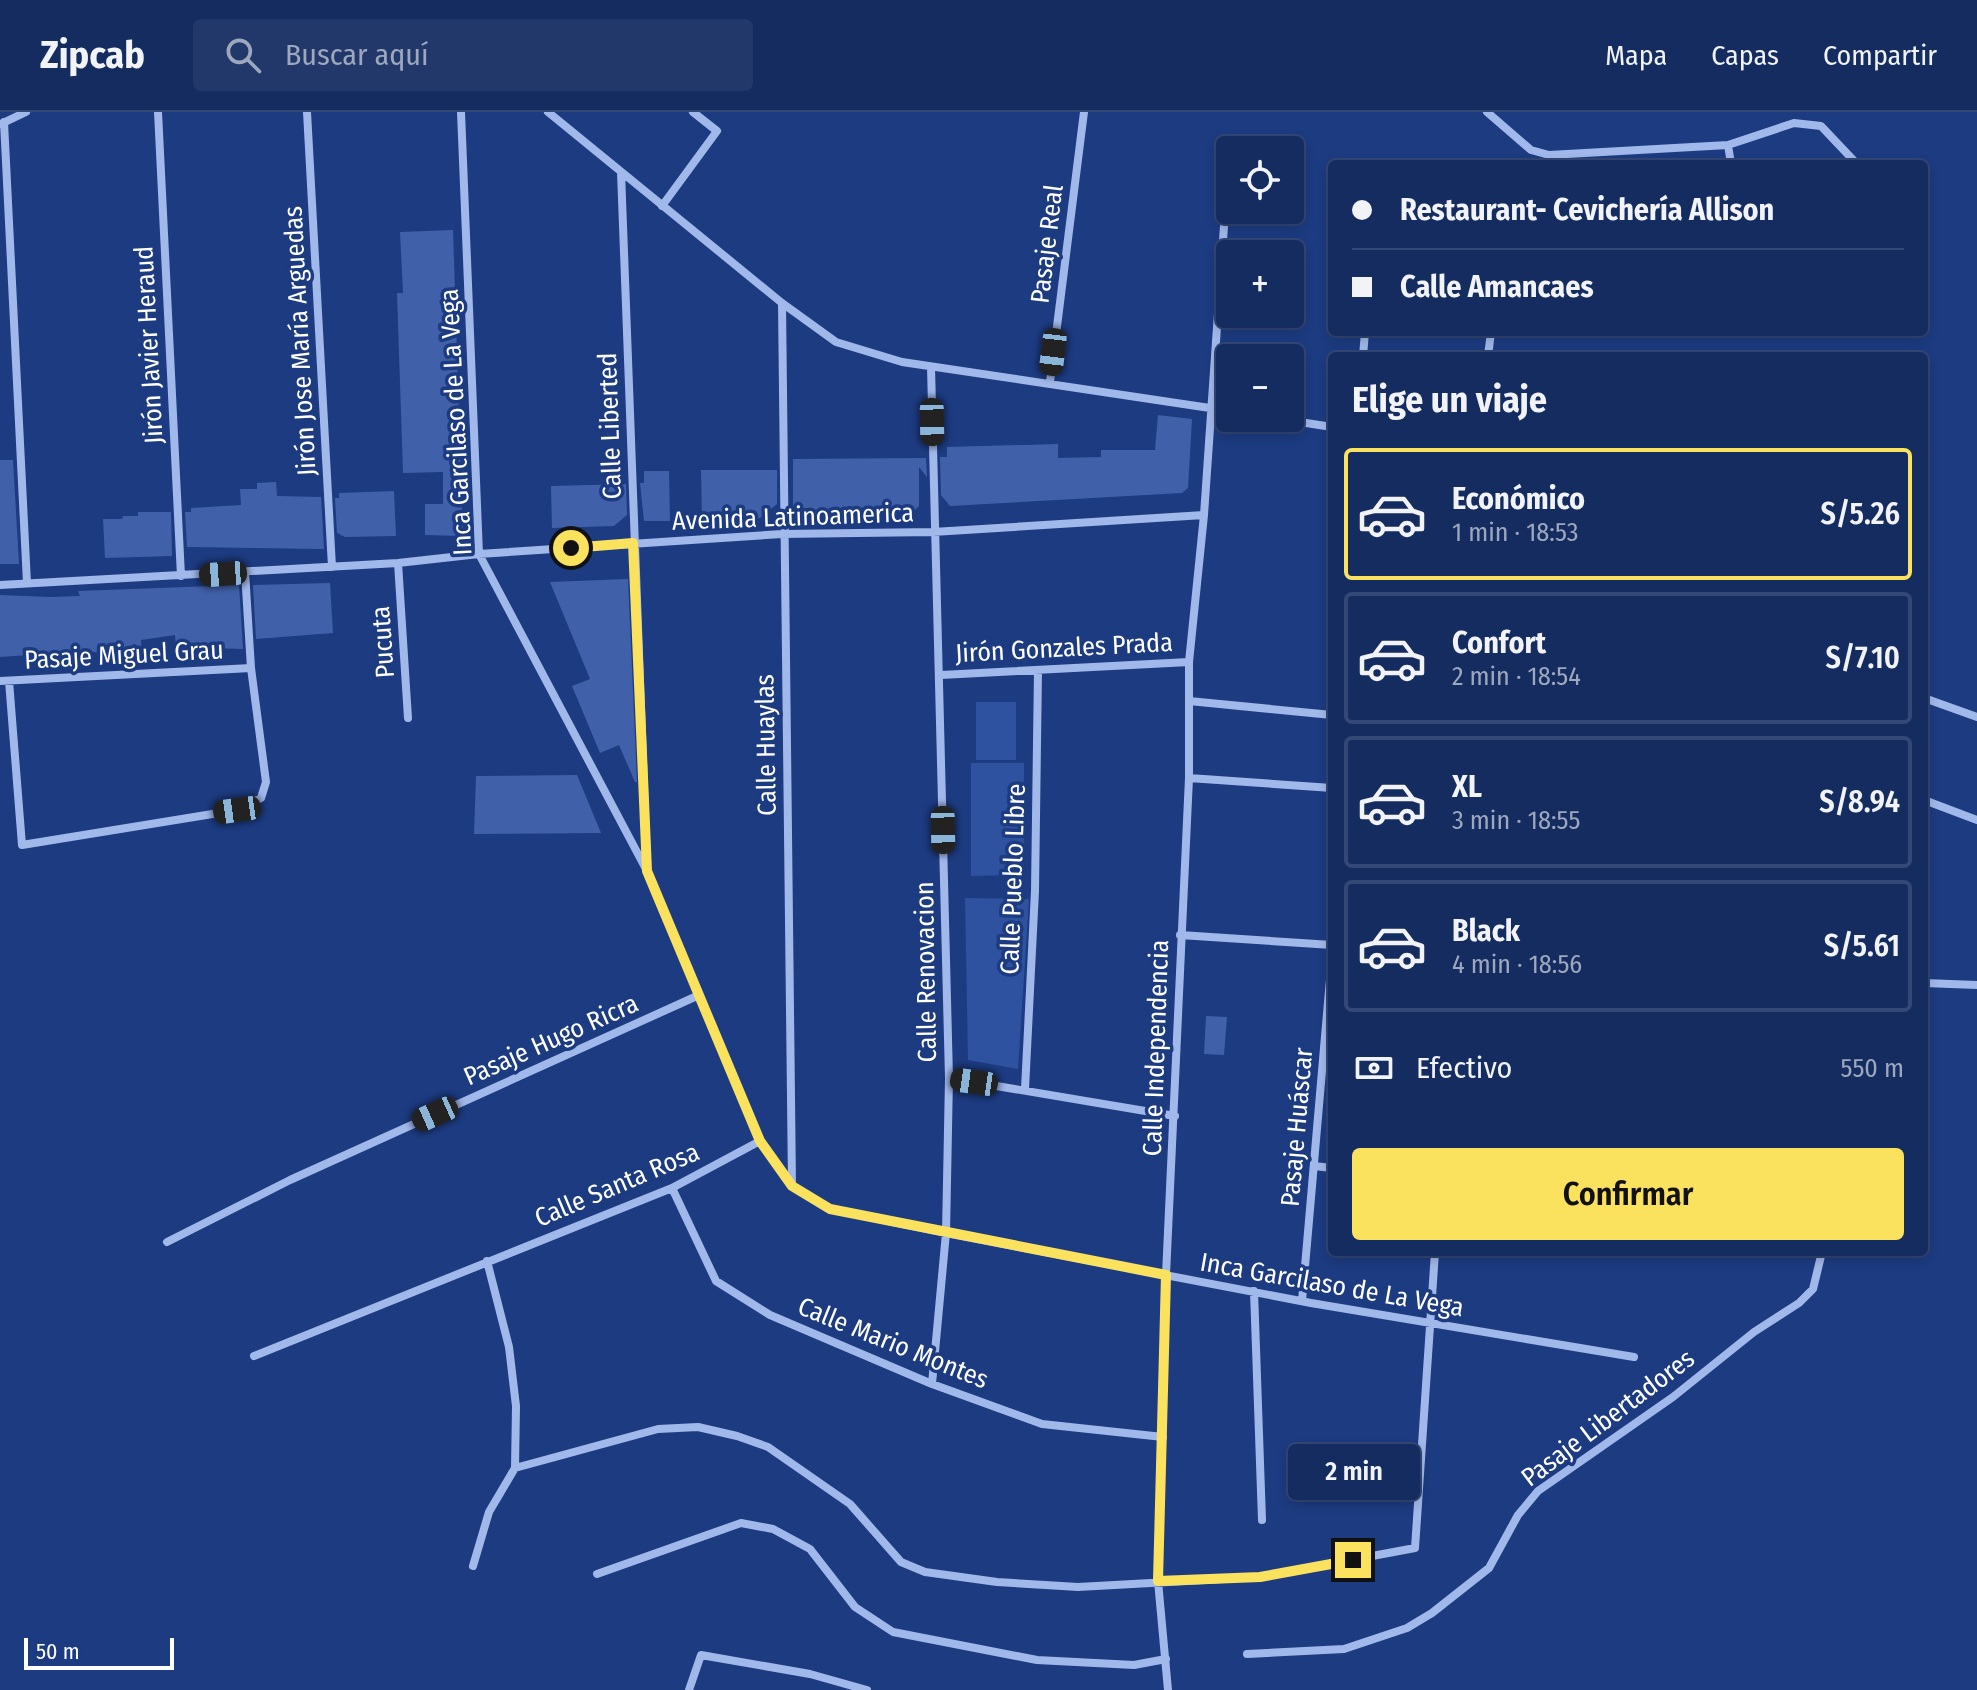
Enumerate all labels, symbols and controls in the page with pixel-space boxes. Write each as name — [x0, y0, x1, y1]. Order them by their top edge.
search box — [193, 19, 753, 91]
text: Zipcab — [40, 32, 145, 78]
icon: search — [221, 33, 265, 77]
text: Buscar aquí — [285, 37, 429, 73]
text: Mapa — [1605, 39, 1667, 72]
text: Capas — [1711, 39, 1779, 72]
text: Compartir — [1823, 39, 1937, 72]
map controls — [1216, 136, 1304, 432]
button: locate — [1216, 136, 1304, 224]
street label: Pasaje Real — [1024, 183, 1070, 305]
text: Restaurant- Cevichería Allison — [1400, 192, 1774, 228]
street label: Jirón Jose María Arguedas — [277, 205, 323, 477]
button: + — [1216, 240, 1304, 328]
street label: Jirón Javier Heraud — [128, 245, 170, 445]
text: Calle Amancaes — [1400, 269, 1594, 305]
street label: Inca Garcilaso de La Vega — [434, 288, 478, 556]
car — [1038, 327, 1068, 377]
button: − — [1216, 344, 1304, 432]
street label: Calle Liberted — [592, 352, 628, 500]
text: Elige un viaje — [1352, 378, 1547, 422]
car — [920, 398, 944, 446]
icon: car — [1356, 478, 1428, 550]
text: Económico — [1452, 481, 1585, 517]
text: S/5.26 — [1821, 496, 1900, 532]
street label: Avenida Latinoamerica — [671, 497, 915, 537]
text: 1 min · 18:53 — [1452, 517, 1578, 548]
route start — [553, 530, 589, 566]
car — [198, 560, 248, 588]
street label: Pucuta — [365, 605, 401, 679]
icon: car — [1356, 622, 1428, 694]
text: Confort — [1452, 625, 1546, 661]
street label: Jirón Gonzales Prada — [954, 627, 1174, 669]
street label: Pasaje Miguel Grau — [24, 634, 224, 676]
text: S/7.10 — [1826, 640, 1900, 676]
text: 2 min · 18:54 — [1452, 661, 1581, 692]
street label: Calle Huaylas — [749, 674, 783, 816]
icon: car — [1356, 766, 1428, 838]
text: XL — [1452, 769, 1482, 805]
street label: Calle Pueblo Libre — [994, 783, 1032, 975]
text: S/8.94 — [1819, 784, 1900, 820]
car — [212, 795, 262, 825]
text: 3 min · 18:55 — [1452, 805, 1580, 836]
car — [931, 806, 955, 854]
street label: Calle Renovacion — [909, 881, 943, 1063]
icon: car — [1356, 910, 1428, 982]
text: Black — [1452, 913, 1520, 949]
text: S/5.61 — [1824, 928, 1900, 964]
street label: Calle Independencia — [1137, 939, 1175, 1157]
text: 4 min · 18:56 — [1452, 949, 1582, 980]
street label: Pasaje Hugo Ricra — [459, 988, 643, 1092]
street label: Pasaje Huáscar — [1275, 1046, 1319, 1208]
icon: cash — [1352, 1046, 1396, 1090]
text: Efectivo — [1416, 1050, 1512, 1086]
text: 550 m — [1841, 1053, 1904, 1084]
car — [949, 1067, 999, 1097]
car — [408, 1093, 462, 1135]
street label: Calle Santa Rosa — [530, 1136, 704, 1234]
button: Confirmar — [1352, 1148, 1904, 1240]
street label: Inca Garcilaso de La Vega — [1198, 1247, 1466, 1323]
street label: Calle Mario Montes — [793, 1291, 993, 1395]
street label: Pasaje Libertadores — [1515, 1343, 1701, 1493]
callout: 2 min — [1287, 1444, 1419, 1500]
text: 2 min — [1325, 1456, 1383, 1487]
route end — [1335, 1542, 1371, 1578]
scale bar — [24, 1634, 174, 1670]
text: 50 m — [36, 1638, 80, 1665]

